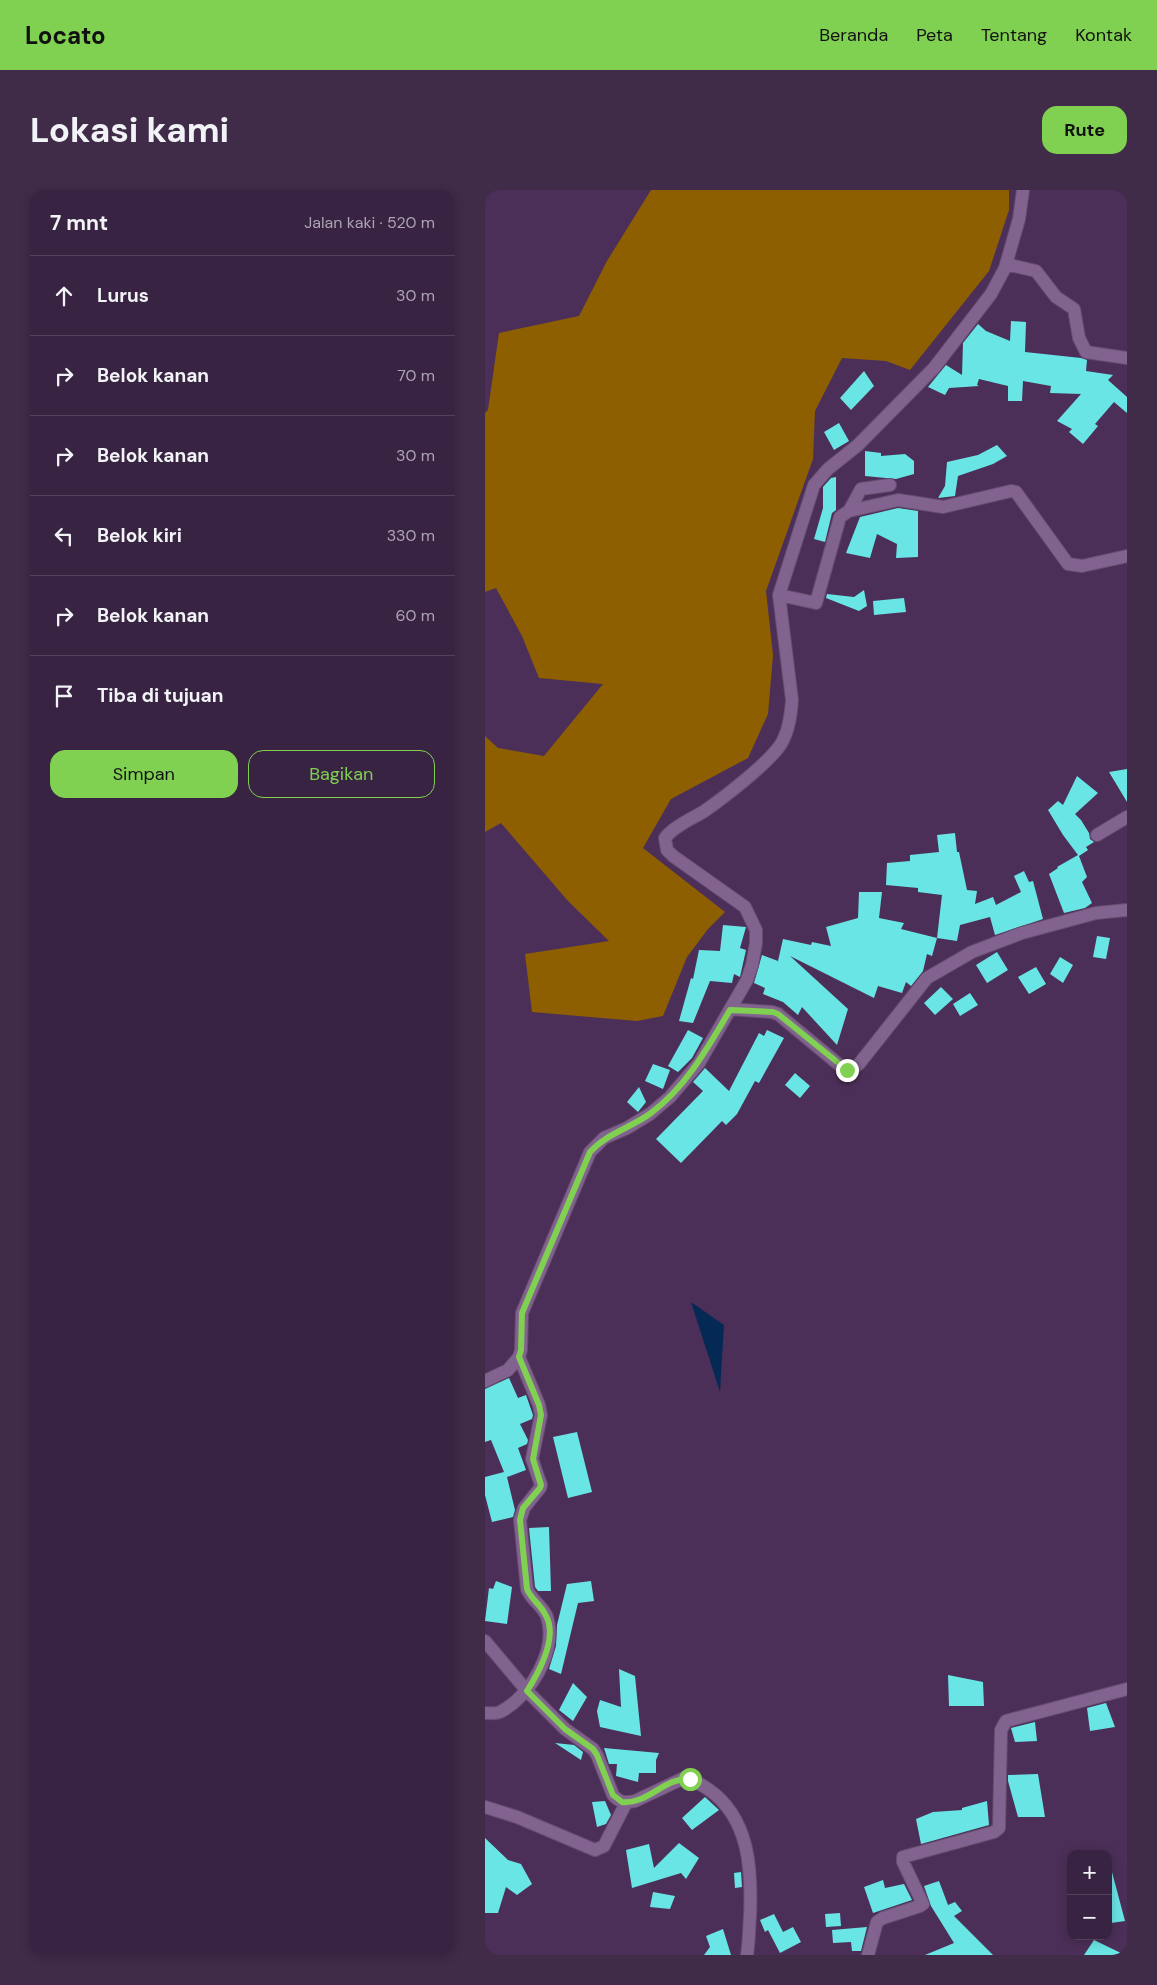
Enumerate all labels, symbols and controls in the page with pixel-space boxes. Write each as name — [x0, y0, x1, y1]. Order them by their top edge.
text: Locato — [25, 20, 106, 51]
text: Beranda — [819, 23, 888, 47]
text: Peta — [916, 23, 953, 47]
text: Tentang — [981, 23, 1047, 47]
text: Kontak — [1075, 23, 1132, 47]
button: Rute — [1042, 106, 1127, 154]
text: Lokasi kami — [30, 107, 229, 153]
text: 7 mnt — [50, 209, 108, 237]
text: Jalan kaki · 520 m — [304, 212, 435, 233]
icon: ahead — [50, 282, 78, 310]
text: Lurus — [97, 283, 149, 308]
text: 30 m — [396, 285, 435, 306]
icon: right — [50, 362, 78, 390]
text: Belok kanan — [97, 363, 209, 388]
text: 70 m — [397, 365, 435, 386]
icon: right — [50, 442, 78, 470]
text: Belok kanan — [97, 443, 209, 468]
text: 30 m — [396, 445, 435, 466]
icon: left — [50, 522, 78, 550]
text: Belok kiri — [97, 523, 182, 548]
text: 330 m — [387, 525, 435, 546]
icon: right — [50, 602, 78, 630]
text: Belok kanan — [97, 603, 209, 628]
text: 60 m — [395, 605, 435, 626]
icon: arrive — [50, 682, 78, 710]
text: Tiba di tujuan — [97, 683, 223, 708]
button: Simpan — [50, 750, 238, 798]
button: Bagikan — [248, 750, 435, 798]
route end — [836, 1059, 859, 1082]
route start — [679, 1768, 702, 1791]
map controls — [1067, 1850, 1112, 1940]
button: + — [1067, 1850, 1112, 1895]
button: − — [1067, 1895, 1112, 1940]

